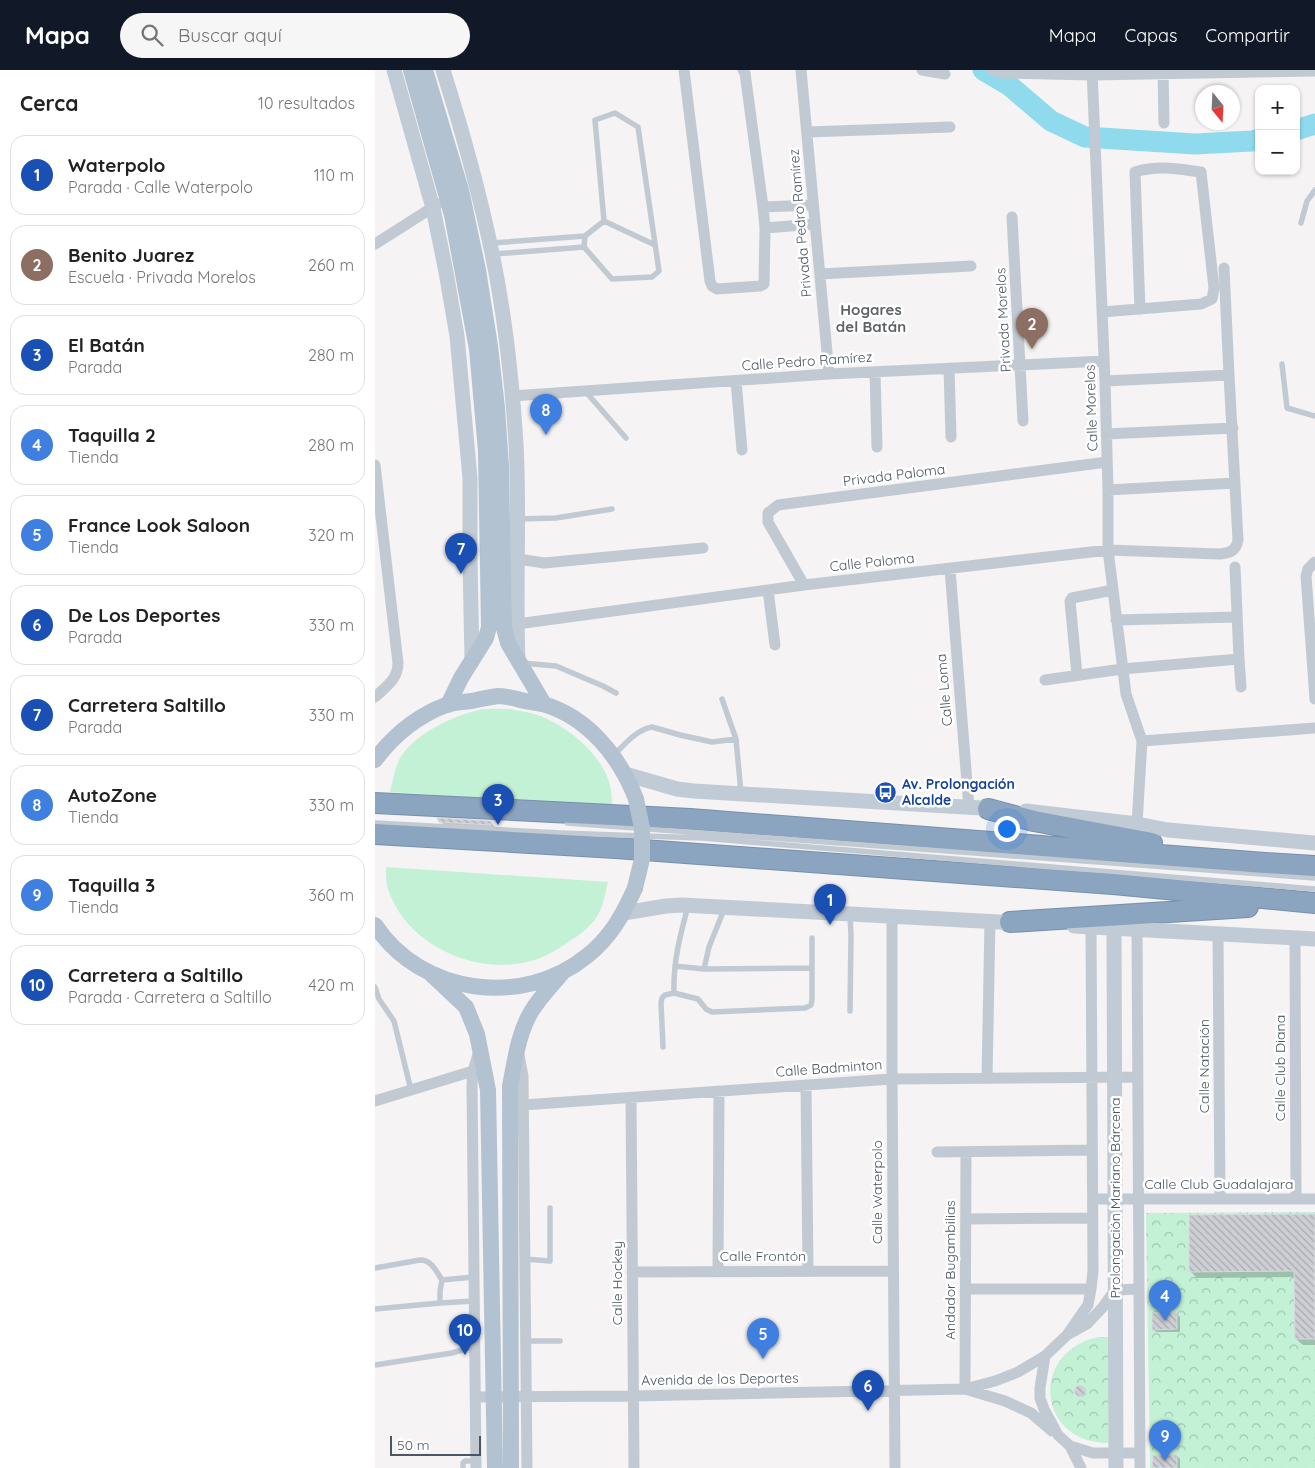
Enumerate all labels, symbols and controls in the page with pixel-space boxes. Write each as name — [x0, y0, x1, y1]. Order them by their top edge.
search box — [120, 13, 470, 58]
text: Mapa — [25, 20, 90, 50]
icon: search — [138, 21, 166, 49]
text: Buscar aquí — [178, 23, 282, 47]
text: Mapa — [1049, 24, 1096, 47]
text: Capas — [1124, 24, 1177, 47]
text: Compartir — [1205, 24, 1290, 47]
north arrow — [1195, 85, 1240, 130]
map controls — [1255, 85, 1300, 175]
button: + — [1255, 85, 1300, 130]
text: Cerca — [20, 90, 78, 116]
text: 10 resultados — [258, 93, 355, 113]
button: − — [1255, 130, 1300, 175]
street label: Privada Pedro Ramírez — [785, 148, 815, 298]
text: Waterpolo — [68, 153, 165, 177]
text: 1 — [34, 165, 40, 185]
text: 110 m — [314, 165, 354, 185]
text: Parada · Calle Waterpolo — [68, 177, 253, 197]
text: Benito Juarez — [68, 243, 194, 267]
text: 2 — [32, 255, 42, 275]
text: 260 m — [308, 255, 354, 275]
text: Escuela · Privada Morelos — [68, 267, 256, 287]
street label: Privada Morelos — [991, 267, 1015, 373]
district label: Hogares del Batán — [836, 300, 906, 336]
pin: 2 — [1016, 308, 1048, 349]
text: El Batán — [68, 333, 145, 357]
text: 3 — [33, 345, 41, 365]
text: 280 m — [308, 345, 354, 365]
street label: Calle Pedro Ramírez — [741, 347, 873, 375]
text: Parada — [68, 357, 122, 377]
street label: Calle Morelos — [1080, 364, 1102, 452]
pin: 8 — [530, 394, 562, 435]
text: Taquilla 2 — [68, 423, 156, 447]
text: 4 — [32, 435, 42, 455]
text: 280 m — [308, 435, 354, 455]
text: Tienda — [68, 447, 119, 467]
street label: Privada Paloma — [842, 460, 946, 490]
text: France Look Saloon — [68, 513, 250, 537]
text: 5 — [32, 525, 42, 545]
text: 320 m — [308, 525, 354, 545]
pin: 7 — [445, 533, 477, 574]
text: Tienda — [68, 537, 119, 557]
street label: Calle Paloma — [829, 549, 915, 575]
text: De Los Deportes — [68, 603, 220, 627]
text: 6 — [33, 615, 41, 635]
text: 330 m — [309, 615, 354, 635]
text: Parada — [68, 627, 122, 647]
street label: Calle Loma — [932, 653, 956, 727]
text: Carretera Saltillo — [68, 693, 226, 717]
text: 7 — [33, 705, 41, 725]
text: 330 m — [309, 705, 354, 725]
text: Parada — [68, 717, 122, 737]
place label: Av. Prolongación Alcalde — [902, 775, 1015, 809]
bus stop icon: Av. Prolongación Alcalde — [874, 780, 898, 804]
text: AutoZone — [68, 783, 157, 807]
pin: 3 — [482, 784, 514, 825]
text: 8 — [33, 795, 41, 815]
text: 330 m — [309, 795, 354, 815]
text: Tienda — [68, 807, 119, 827]
your location — [994, 816, 1020, 842]
text: Taquilla 3 — [68, 873, 155, 897]
pin: 1 — [814, 884, 846, 925]
text: 9 — [32, 885, 42, 905]
text: 360 m — [309, 885, 354, 905]
text: Tienda — [68, 897, 119, 917]
text: Carretera a Saltillo — [68, 963, 243, 987]
text: 10 — [29, 975, 45, 995]
text: 420 m — [308, 975, 354, 995]
text: Parada · Carretera a Saltillo — [68, 987, 272, 1007]
street label: Calle Club Diana — [1271, 1015, 1289, 1121]
street label: Calle Natación — [1195, 1019, 1213, 1113]
street label: Calle Badminton — [775, 1055, 883, 1081]
street label: Prolongación Mariano Bárcena — [1106, 1098, 1124, 1299]
street label: Calle Waterpolo — [868, 1140, 886, 1244]
street label: Calle Club Guadalajara — [1144, 1175, 1294, 1193]
street label: Andador Bugambilias — [941, 1200, 959, 1340]
street label: Calle Hockey — [608, 1241, 626, 1325]
street label: Calle Frontón — [720, 1247, 806, 1265]
pin: 4 — [1149, 1280, 1181, 1321]
pin: 10 — [449, 1314, 481, 1355]
pin: 5 — [747, 1318, 779, 1359]
street label: Avenida de los Deportes — [641, 1369, 799, 1389]
pin: 6 — [852, 1370, 884, 1411]
pin: 9 — [1149, 1420, 1181, 1461]
scale bar — [390, 1433, 481, 1456]
text: 50 m — [397, 1436, 430, 1454]

